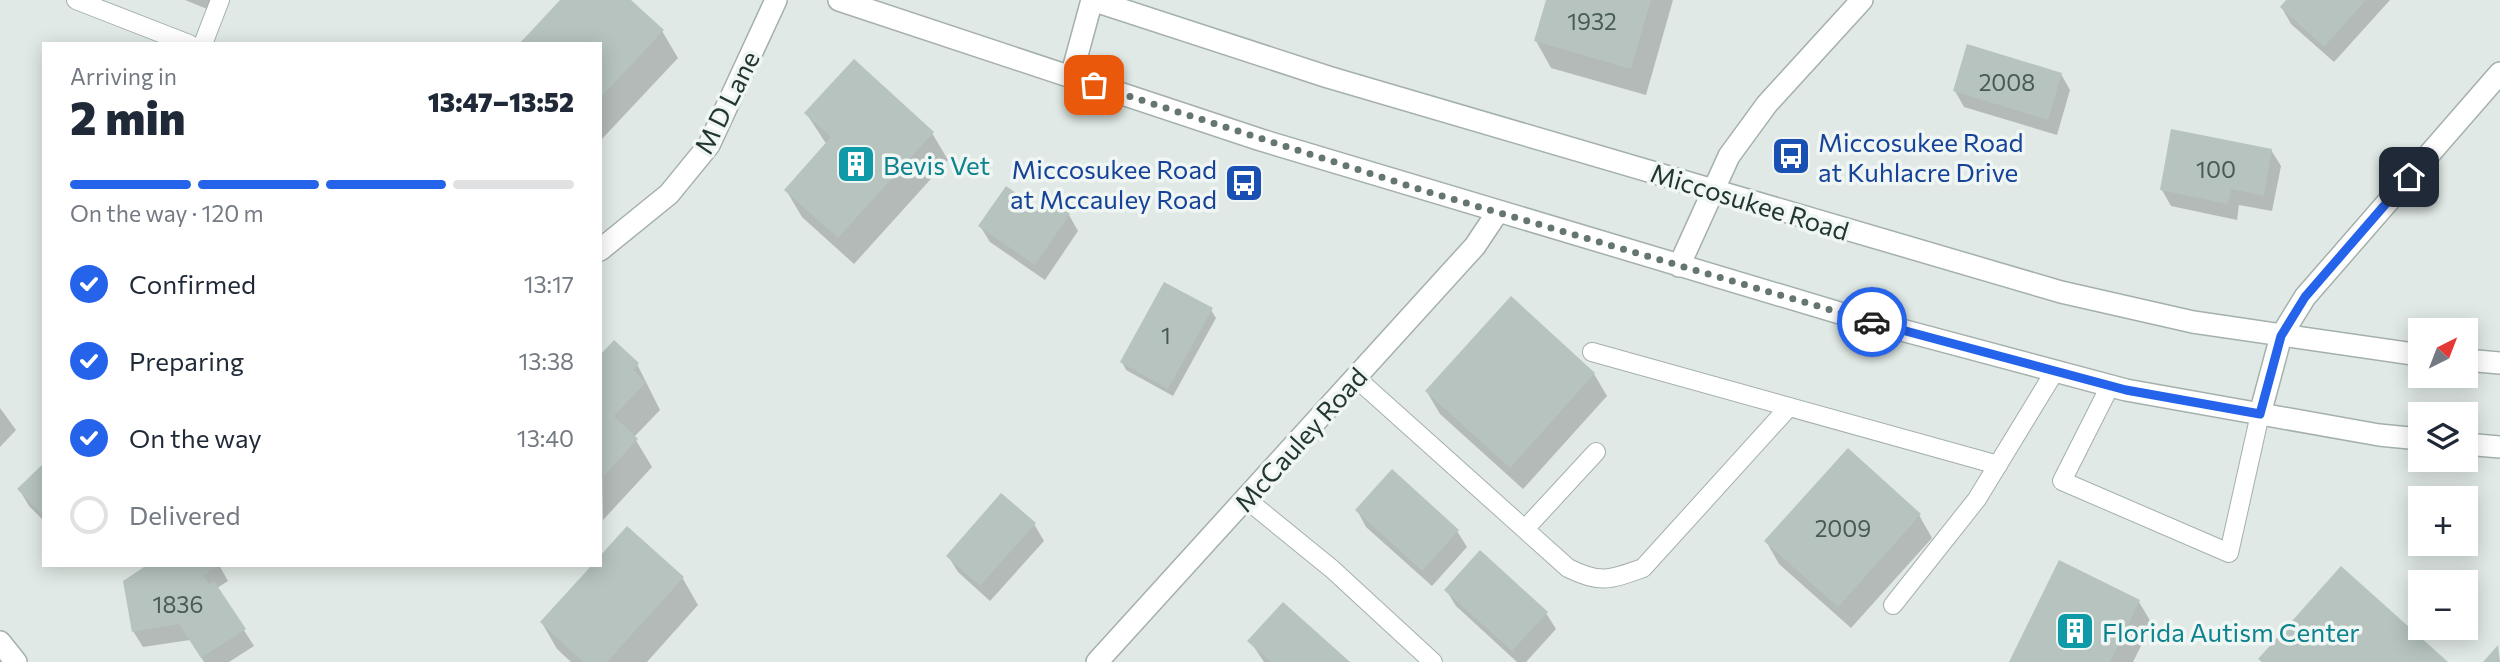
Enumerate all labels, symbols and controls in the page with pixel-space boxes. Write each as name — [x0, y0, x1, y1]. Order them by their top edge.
house number: 1932 — [1567, 7, 1617, 35]
street label: M D Lane — [687, 45, 765, 159]
pin — [1064, 55, 1124, 115]
text: Arriving in — [70, 62, 177, 90]
icon: bag — [1075, 66, 1113, 104]
house number: 2008 — [1979, 68, 2035, 96]
text: 13:47–13:52 — [428, 86, 574, 117]
text: 2 min — [70, 88, 186, 144]
place label: Miccosukee Road at Kuhlacre Drive — [1818, 126, 2024, 187]
bus stop icon: Miccosukee Road at Kuhlacre Drive — [1770, 135, 1812, 177]
building icon: Bevis Vet — [835, 143, 877, 185]
pin — [2379, 147, 2439, 207]
place label: Bevis Vet — [883, 149, 990, 180]
place label: Miccosukee Road at Mccauley Road — [1010, 153, 1217, 214]
house number: 100 — [2196, 155, 2236, 183]
street label: Miccosukee Road — [1647, 156, 1853, 246]
icon: home — [2390, 158, 2428, 196]
bus stop icon: Miccosukee Road at Mccauley Road — [1223, 162, 1265, 204]
text: On the way · 120 m — [70, 199, 264, 227]
icon: check — [70, 265, 108, 303]
text: Confirmed — [129, 268, 256, 299]
text: 13:17 — [524, 270, 574, 298]
courier — [1837, 287, 1907, 357]
icon: car — [1853, 303, 1891, 341]
north arrow — [2408, 318, 2478, 388]
map controls — [2408, 318, 2478, 640]
house number: 1 — [1161, 321, 1171, 349]
icon: check — [70, 342, 108, 380]
text: Preparing — [129, 345, 244, 376]
text: 13:38 — [519, 347, 574, 375]
street label: McCauley Road — [1227, 361, 1373, 517]
button: layers — [2408, 402, 2478, 472]
icon: check — [70, 419, 108, 457]
text: On the way — [129, 422, 262, 453]
text: 13:40 — [517, 424, 574, 452]
button: + — [2408, 486, 2478, 556]
text: Delivered — [129, 499, 240, 530]
house number: 2009 — [1815, 514, 1871, 542]
button: − — [2408, 570, 2478, 640]
house number: 1836 — [153, 590, 203, 618]
building icon: Florida Autism Center — [2054, 610, 2096, 652]
place label: Florida Autism Center — [2102, 616, 2360, 647]

